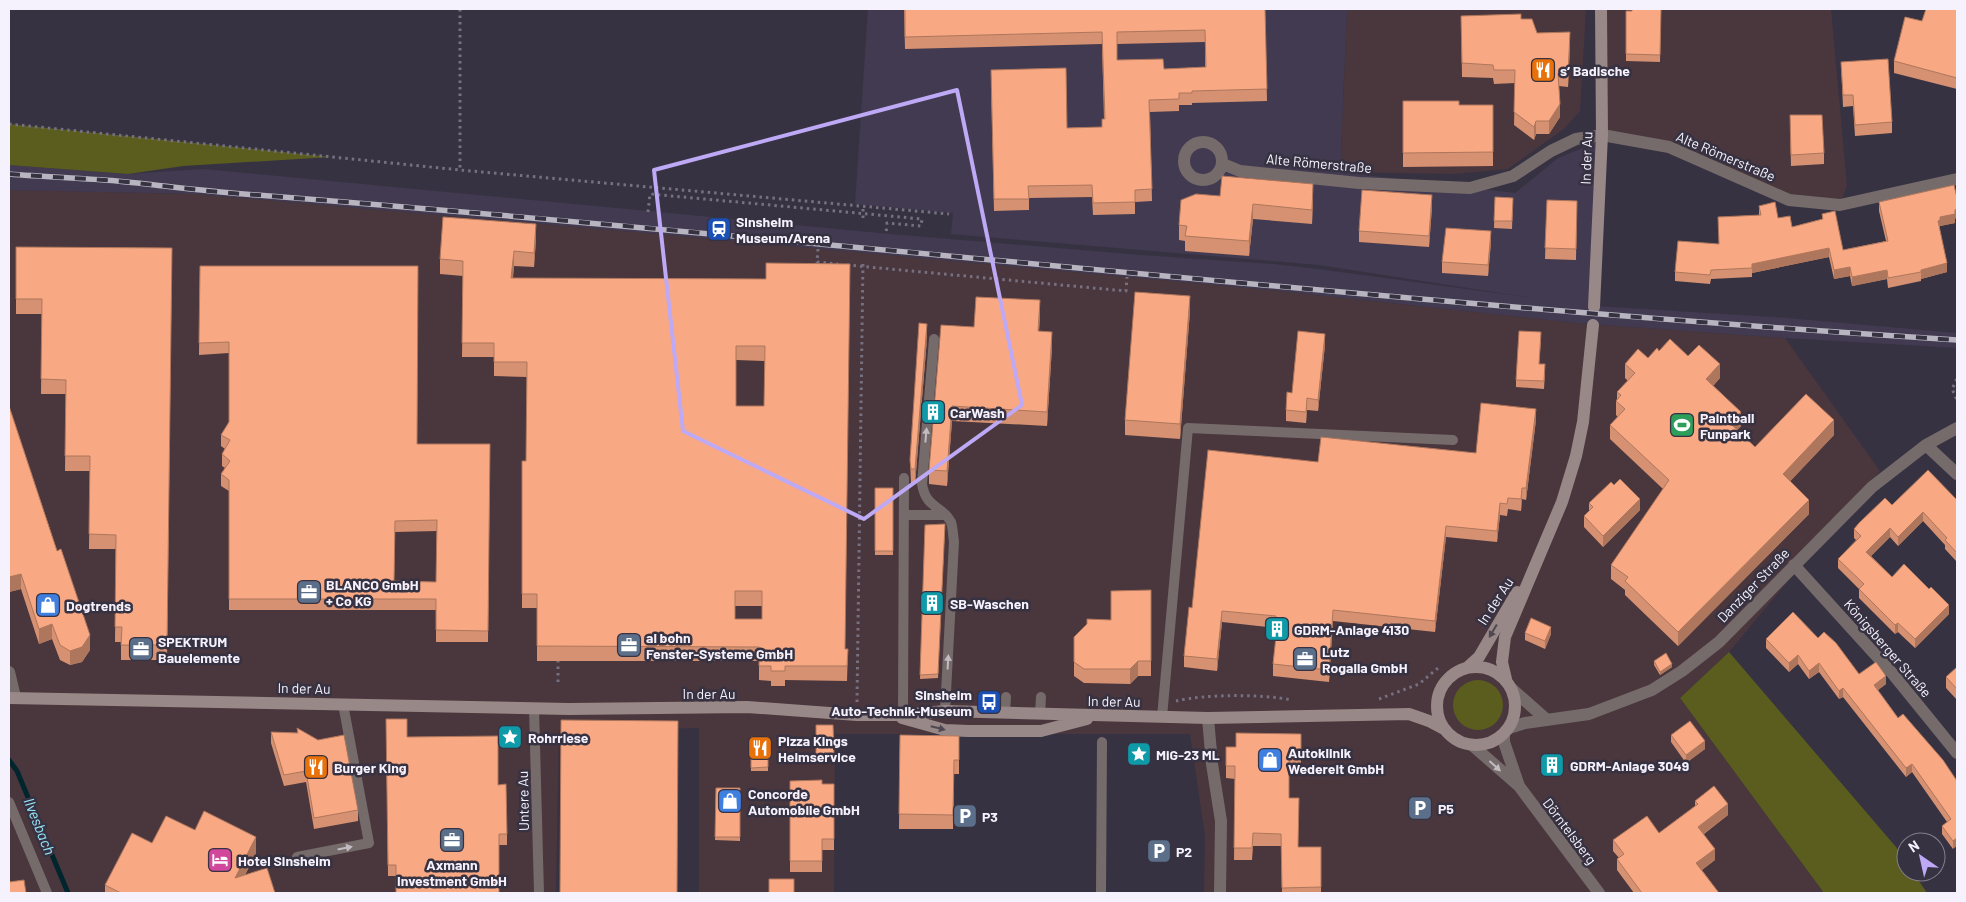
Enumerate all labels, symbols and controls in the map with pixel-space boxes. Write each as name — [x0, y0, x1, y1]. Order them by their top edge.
restaurant icon: s‘ Badische — [1530, 57, 1556, 83]
place label: s‘ Badische — [1560, 62, 1630, 79]
street label: Alte Römerstraße — [1674, 127, 1778, 185]
street label: In der Au — [1577, 131, 1595, 185]
street label: Alte Römerstraße — [1265, 150, 1373, 176]
place label: Sinsheim Museum/Arena — [736, 213, 830, 246]
station icon: Sinsheim Museum/Arena — [706, 216, 732, 242]
building icon: CarWash — [920, 399, 946, 425]
place label: CarWash — [950, 404, 1005, 421]
place label: Paintball Funpark — [1700, 409, 1754, 442]
sports icon: Paintball Funpark — [1669, 412, 1695, 438]
one-way arrow — [922, 427, 930, 443]
street label: Danziger Straße — [1713, 544, 1793, 626]
street label: In der Au — [1473, 574, 1517, 628]
place label: BLANCO GmbH + Co KG — [326, 576, 419, 609]
office icon: BLANCO GmbH + Co KG — [296, 579, 322, 605]
building icon: SB-Waschen — [919, 590, 945, 616]
shop icon: Dogtrends — [35, 592, 61, 618]
place label: SB-Waschen — [950, 595, 1029, 612]
street label: Königsberger Straße — [1841, 595, 1935, 701]
place label: Dogtrends — [66, 597, 131, 614]
building icon: GDRM-Anlage 4130 — [1264, 616, 1290, 642]
place label: GDRM-Anlage 4130 — [1294, 621, 1409, 638]
one-way arrow — [1489, 625, 1498, 638]
place label: al bohn Fenster-Systeme GmbH — [646, 629, 793, 662]
office icon: al bohn Fenster-Systeme GmbH — [616, 632, 642, 658]
place label: SPEKTRUM Bauelemente — [158, 633, 241, 666]
office icon: SPEKTRUM Bauelemente — [128, 636, 154, 662]
place label: Lutz Rogalla GmbH — [1322, 643, 1408, 676]
office icon: Lutz Rogalla GmbH — [1292, 646, 1318, 672]
one-way arrow — [944, 654, 952, 670]
street label: In der Au — [277, 679, 331, 697]
street label: In der Au — [683, 685, 735, 702]
place label: Sinsheim Auto-Technik-Museum — [831, 686, 972, 719]
bus stop icon: Sinsheim Auto-Technik-Museum — [976, 689, 1002, 715]
street label: In der Au — [1087, 692, 1141, 710]
place icon: Rohrriese — [497, 724, 523, 750]
one-way arrow — [931, 724, 946, 732]
place label: Rohrriese — [528, 729, 589, 746]
place label: Pizza Kings Heimservice — [778, 732, 856, 765]
restaurant icon: Pizza Kings Heimservice — [747, 735, 773, 761]
place icon: MiG-23 ML — [1126, 741, 1152, 767]
place label: Autoklinik Wedereit GmbH — [1288, 744, 1384, 777]
place label: MiG-23 ML — [1156, 746, 1220, 763]
shop icon: Autoklinik Wedereit GmbH — [1257, 747, 1283, 773]
building icon: GDRM-Anlage 3049 — [1539, 752, 1565, 778]
restaurant icon: Burger King — [303, 754, 329, 780]
place label: GDRM-Anlage 3049 — [1570, 757, 1689, 774]
place label: Burger King — [334, 759, 407, 776]
one-way arrow — [1488, 760, 1500, 772]
street label: Untere Au — [514, 771, 532, 831]
place label: Concorde Automobile GmbH — [748, 785, 860, 818]
shop icon: Concorde Automobile GmbH — [717, 788, 743, 814]
water label: Ilvesbach — [20, 795, 60, 857]
parking icon: P5 — [1407, 795, 1433, 821]
street label: Dörntelsberg — [1540, 795, 1600, 867]
place label: P5 — [1438, 800, 1454, 817]
parking icon: P3 — [952, 803, 978, 829]
place label: P3 — [982, 808, 998, 825]
office icon: Axmann Investment GmbH — [439, 827, 465, 853]
north arrow — [1896, 832, 1946, 882]
text: N — [1905, 836, 1922, 855]
parking icon: P2 — [1146, 838, 1172, 864]
one-way arrow — [337, 843, 353, 851]
place label: P2 — [1176, 843, 1192, 860]
hotel icon: Hotel Sinsheim — [207, 847, 233, 873]
place label: Hotel Sinsheim — [238, 852, 331, 869]
place label: Axmann Investment GmbH — [397, 856, 507, 889]

